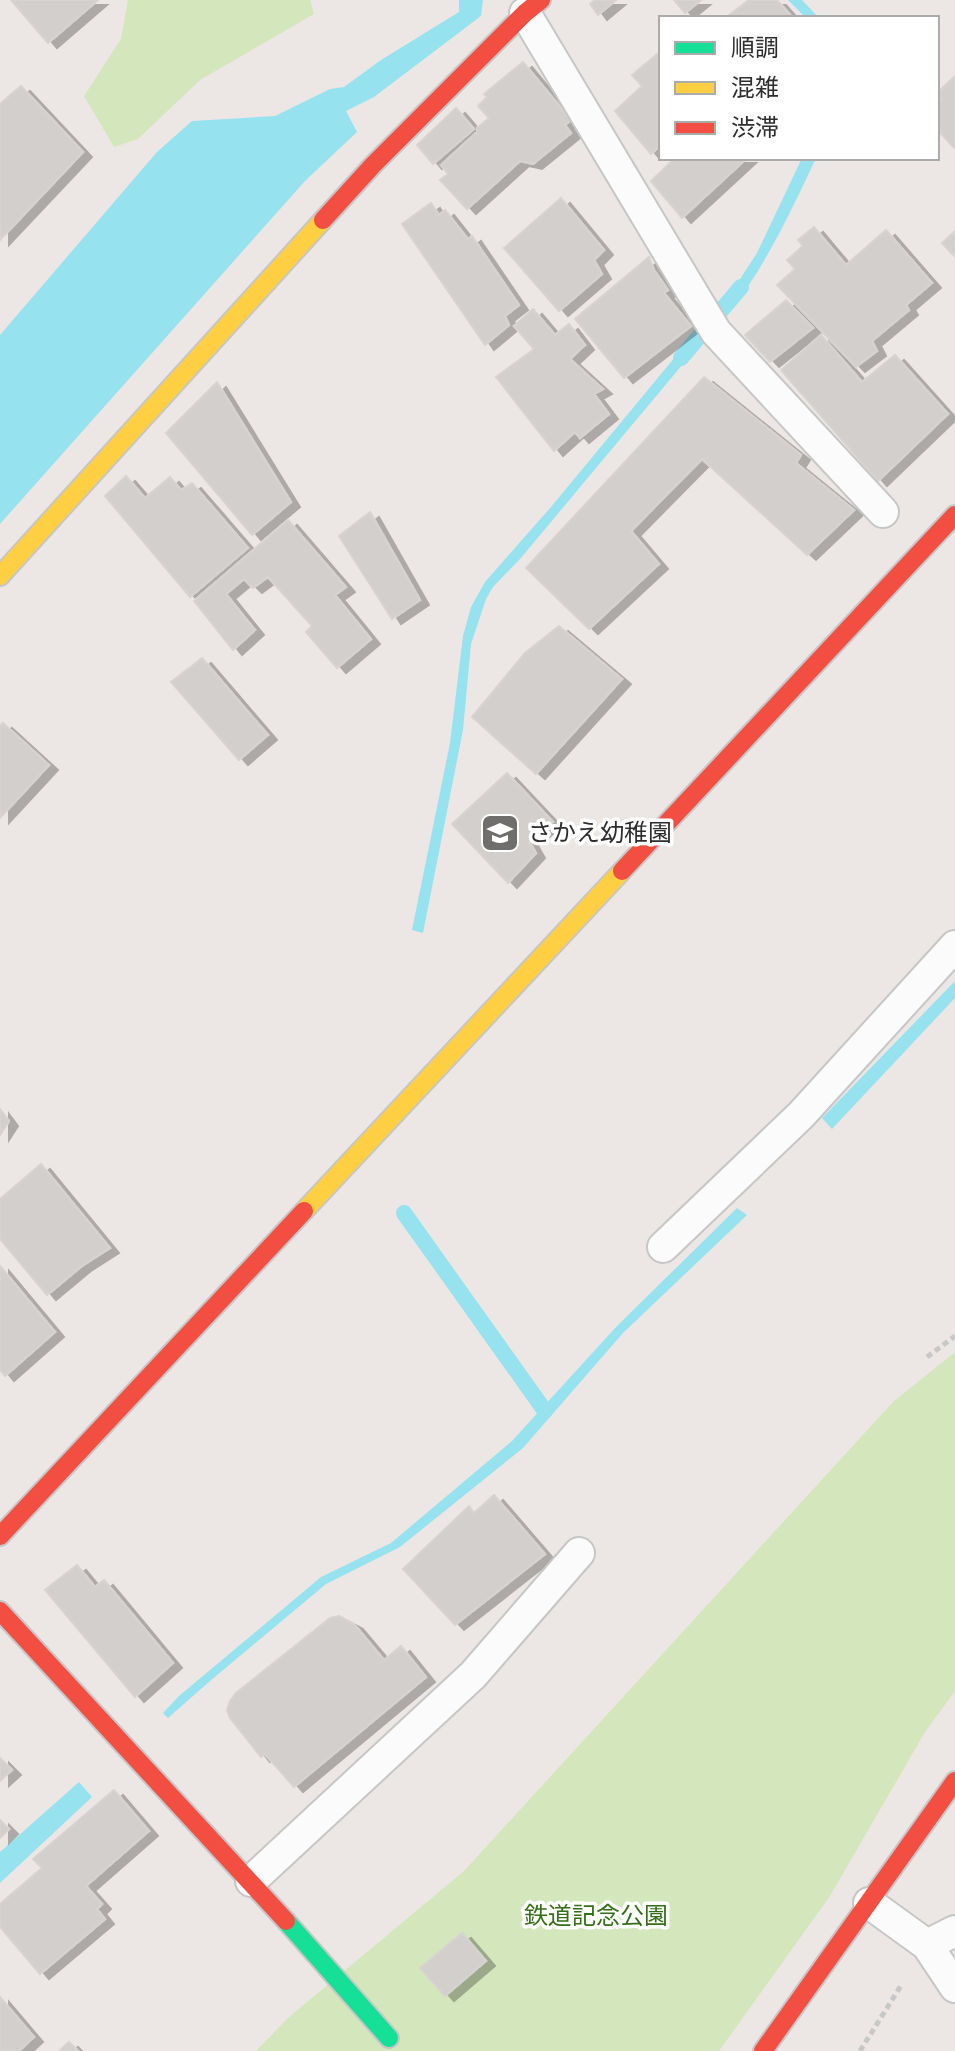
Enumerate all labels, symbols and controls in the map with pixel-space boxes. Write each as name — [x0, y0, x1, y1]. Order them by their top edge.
legend — [659, 16, 939, 160]
text: 順調 — [731, 33, 779, 62]
text: 混雑 — [731, 73, 779, 102]
text: 渋滞 — [731, 113, 779, 142]
school or university icon: さかえ幼稚園 — [479, 812, 521, 854]
place label: さかえ幼稚園 — [528, 818, 672, 847]
park label: 鉄道記念公園 — [524, 1901, 668, 1930]

